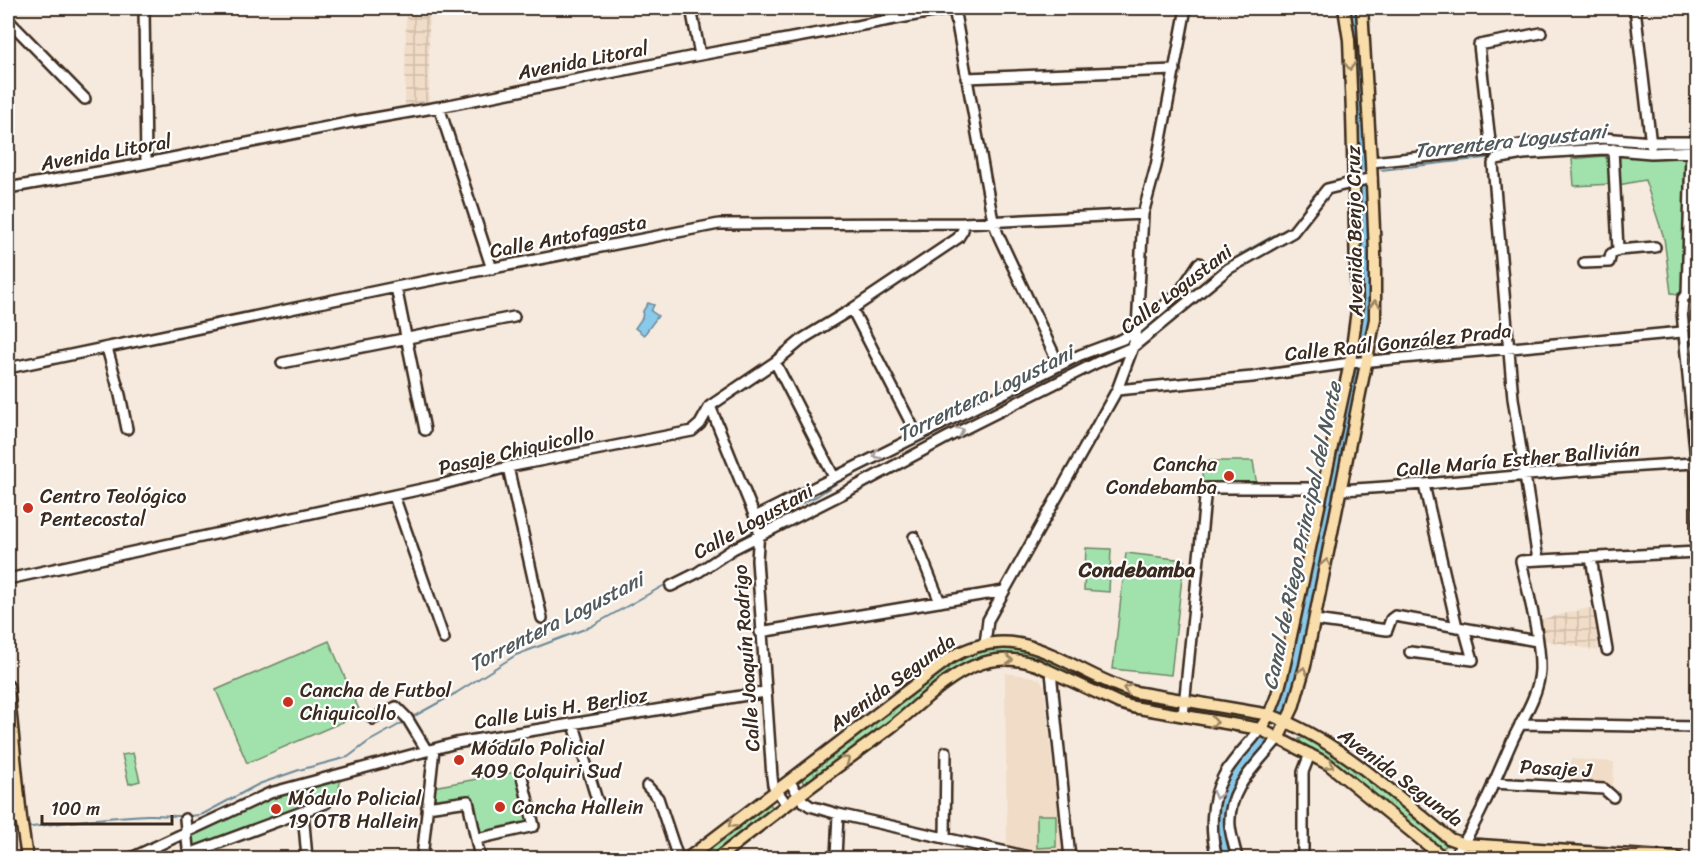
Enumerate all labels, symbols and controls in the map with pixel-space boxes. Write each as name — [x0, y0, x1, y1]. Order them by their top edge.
street label: Avenida Litoral — [514, 31, 652, 90]
one-way arrow — [1343, 61, 1356, 70]
water label: Torrentera Logustani — [1412, 112, 1612, 170]
street label: Avenida Litoral — [37, 124, 175, 181]
street label: Avenida Benjo Cruz — [1335, 145, 1374, 318]
street label: Calle Antofagasta — [487, 204, 649, 269]
street label: Calle Logustani — [1112, 235, 1241, 344]
one-way arrow — [1369, 299, 1381, 308]
street label: Calle Raúl González Prada — [1283, 313, 1513, 372]
water label: Torrentera Logustani — [890, 333, 1084, 453]
water label: Canal de Riego Principal del Norte — [1251, 377, 1354, 693]
street label: Pasaje Chiquicollo — [435, 416, 597, 485]
one-way arrow — [953, 427, 964, 438]
street label: Calle María Esther Ballivián — [1395, 431, 1641, 488]
place label: Cancha Condebamba — [1106, 447, 1218, 505]
one-way arrow — [873, 448, 884, 460]
marker: Cancha Condebamba — [1222, 469, 1236, 483]
street label: Calle Logustani — [686, 473, 821, 569]
place label: Centro Teológico Pentecostal — [40, 479, 186, 537]
marker: Centro Teológico Pentecostal — [21, 501, 35, 515]
district label: Condebamba — [1078, 551, 1196, 589]
one-way arrow — [1319, 558, 1332, 568]
water label: Torrentera Logustani — [462, 559, 654, 683]
street label: Calle Joaquín Rodrigo — [723, 563, 770, 753]
street label: Avenida Segunda — [821, 624, 963, 741]
one-way arrow — [1004, 653, 1013, 666]
one-way arrow — [1296, 667, 1309, 677]
place label: Cancha de Futbol Chiquicollo — [300, 673, 453, 731]
street label: Calle Luis H. Berlioz — [472, 677, 651, 739]
one-way arrow — [1122, 684, 1133, 697]
marker: Cancha de Futbol Chiquicollo — [281, 695, 295, 709]
one-way arrow — [1209, 715, 1218, 727]
street label: Avenida Segunda — [1330, 718, 1471, 836]
place label: Módulo Policial 409 Colquiri Sud — [471, 731, 622, 789]
street label: Pasaje J — [1519, 749, 1594, 788]
marker: Módulo Policial 409 Colquiri Sud — [452, 753, 466, 767]
one-way arrow — [839, 756, 850, 767]
one-way arrow — [1323, 758, 1334, 769]
place label: Módulo Policial 19 OTB Hallein — [288, 781, 423, 839]
scale bar — [42, 788, 172, 826]
one-way arrow — [1212, 789, 1224, 799]
place label: Cancha Hallein — [512, 790, 643, 825]
text: 100 m — [51, 793, 100, 825]
marker: Cancha Hallein — [493, 800, 507, 814]
marker: Módulo Policial 19 OTB Hallein — [269, 802, 283, 816]
one-way arrow — [727, 817, 738, 828]

